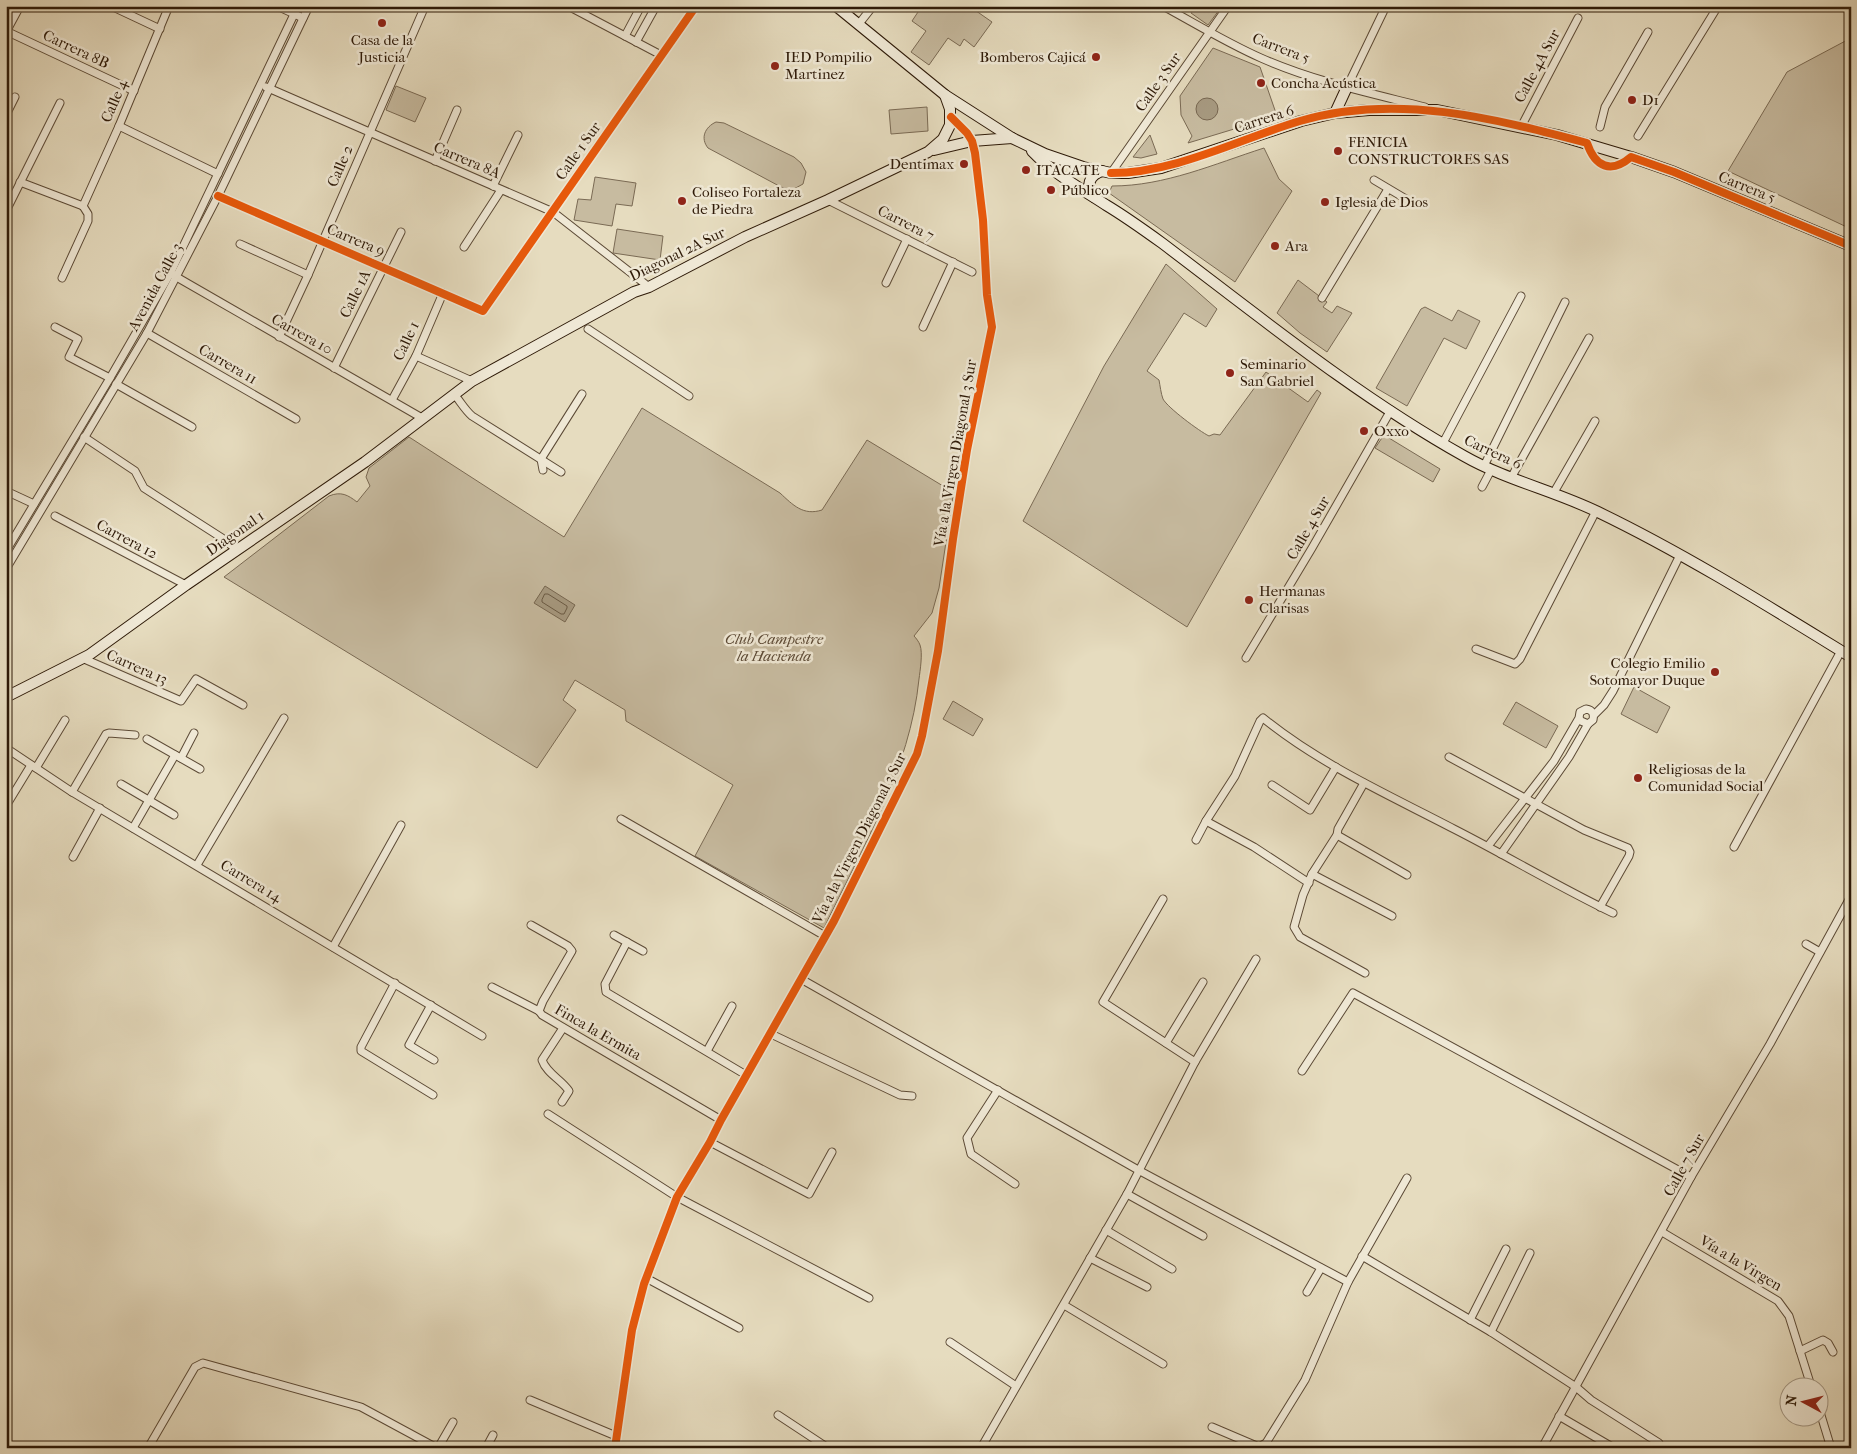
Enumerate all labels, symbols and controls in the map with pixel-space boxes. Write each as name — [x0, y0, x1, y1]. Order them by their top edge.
marker: Casa de la Justicia — [376, 17, 388, 29]
street label: Carrera 8B — [40, 26, 112, 72]
street label: Calle 4A Sur — [1510, 26, 1564, 106]
street label: Carrera 5 — [1250, 29, 1312, 67]
place label: Casa de la Justicia — [351, 31, 414, 66]
place label: IED Pompilio Martinez — [785, 48, 872, 83]
place label: Bomberos Cajicá — [980, 48, 1087, 66]
street label: Calle 3 Sur — [1131, 49, 1185, 115]
marker: Bomberos Cajicá — [1090, 51, 1102, 63]
marker: IED Pompilio Martinez — [769, 60, 781, 72]
place label: Concha Acústica — [1271, 74, 1377, 92]
street label: Calle 4 — [97, 76, 131, 125]
marker: Concha Acústica — [1255, 77, 1267, 89]
place label: D1 — [1642, 91, 1659, 109]
marker: D1 — [1626, 94, 1638, 106]
street label: Carrera 6 — [1232, 101, 1297, 137]
street label: Calle 1 Sur — [551, 118, 605, 184]
place label: FENICIA CONSTRUCTORES SAS — [1348, 133, 1509, 168]
street label: Carrera 8A — [431, 138, 503, 182]
street label: Calle 2 — [323, 142, 357, 190]
marker: FENICIA CONSTRUCTORES SAS — [1332, 145, 1344, 157]
place label: Dentimax — [890, 155, 954, 173]
marker: Dentimax — [958, 158, 970, 170]
place label: ITACATE — [1036, 161, 1100, 179]
marker: ITACATE — [1020, 164, 1032, 176]
street label: Carrera 5 — [1716, 167, 1778, 207]
place label: Público — [1061, 181, 1109, 199]
place label: Coliseo Fortaleza de Piedra — [692, 183, 802, 218]
marker: Público — [1045, 184, 1057, 196]
place label: Iglesia de Dios — [1335, 193, 1429, 211]
marker: Coliseo Fortaleza de Piedra — [676, 195, 688, 207]
marker: Iglesia de Dios — [1319, 196, 1331, 208]
street label: Carrera 7 — [875, 201, 937, 245]
street label: Carrera 9 — [324, 220, 388, 260]
street label: Diagonal 2A Sur — [626, 223, 728, 285]
place label: Ara — [1284, 237, 1309, 255]
street label: Avenida Calle 3 — [124, 240, 186, 335]
marker: Ara — [1269, 240, 1281, 252]
street label: Calle 1A — [336, 267, 374, 321]
street label: Carrera 10 — [268, 310, 336, 358]
street label: Calle 1 — [389, 319, 423, 363]
street label: Carrera 11 — [196, 340, 260, 388]
place label: Seminario San Gabriel — [1240, 355, 1314, 390]
street label: Vía a la Virgen Diagonal 3 Sur — [930, 357, 980, 549]
marker: Seminario San Gabriel — [1224, 367, 1236, 379]
place label: Oxxo — [1374, 422, 1409, 440]
marker: Oxxo — [1358, 425, 1370, 437]
street label: Carrera 6 — [1461, 431, 1526, 474]
street label: Calle 4 Sur — [1283, 492, 1334, 563]
street label: Diagonal 1 — [203, 507, 267, 559]
street label: Carrera 12 — [93, 515, 161, 563]
place label: Hermanas Clarisas — [1259, 582, 1326, 617]
marker: Hermanas Clarisas — [1243, 594, 1255, 606]
park label: Club Campestre la Hacienda — [725, 630, 824, 665]
street label: Carrera 13 — [104, 646, 170, 688]
place label: Colegio Emilio Sotomayor Duque — [1589, 654, 1706, 689]
marker: Colegio Emilio Sotomayor Duque — [1709, 666, 1721, 678]
street label: Vía a la Virgen Diagonal 3 Sur — [807, 749, 910, 927]
place label: Religiosas de la Comunidad Social — [1648, 760, 1763, 795]
marker: Religiosas de la Comunidad Social — [1632, 772, 1644, 784]
street label: Carrera 14 — [217, 856, 286, 907]
street label: Finca la Ermita — [552, 1000, 645, 1065]
street label: Calle 7 Sur — [1659, 1130, 1709, 1199]
street label: Vía a la Virgen — [1696, 1231, 1786, 1295]
north arrow — [1780, 1376, 1830, 1426]
text: N — [1783, 1394, 1801, 1407]

